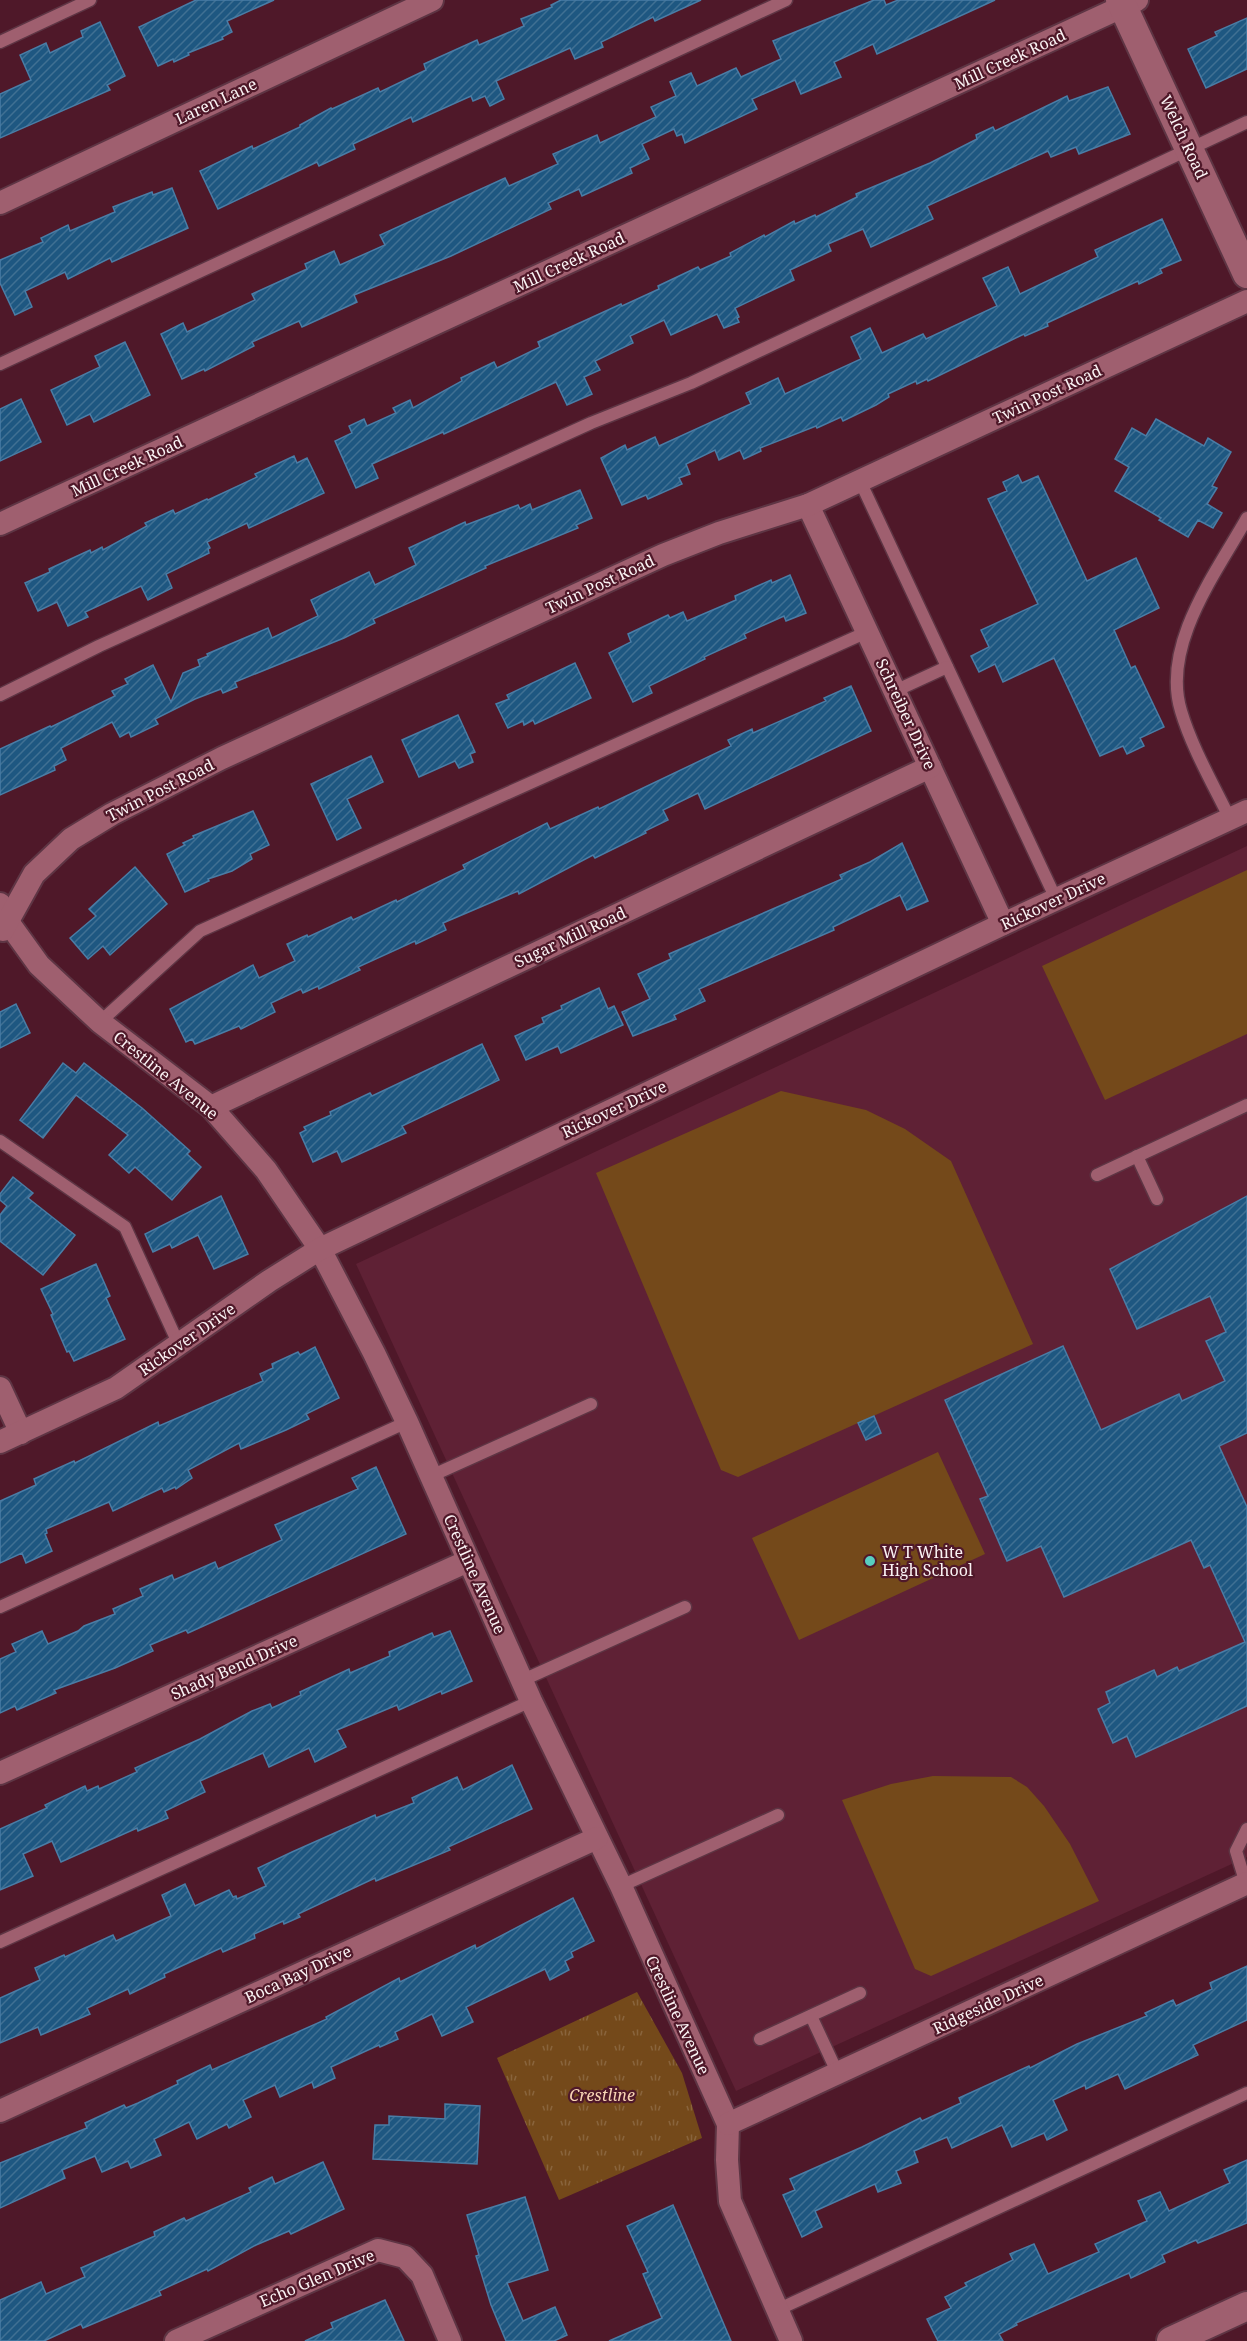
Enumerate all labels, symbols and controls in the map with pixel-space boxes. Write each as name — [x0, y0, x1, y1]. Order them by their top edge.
street label: Mill Creek Road — [951, 23, 1070, 94]
street label: Laren Lane — [172, 73, 260, 129]
street label: Welch Road — [1155, 92, 1213, 183]
street label: Mill Creek Road — [510, 226, 629, 297]
street label: Twin Post Road — [989, 359, 1105, 429]
street label: Mill Creek Road — [68, 430, 187, 501]
street label: Twin Post Road — [542, 549, 658, 619]
street label: Schreiber Drive — [871, 655, 941, 773]
street label: Twin Post Road — [103, 753, 218, 827]
street label: Rickover Drive — [997, 867, 1109, 935]
street label: Sugar Mill Road — [511, 901, 630, 973]
street label: Crestline Avenue — [109, 1026, 223, 1124]
street label: Rickover Drive — [558, 1075, 670, 1143]
street label: Rickover Drive — [134, 1297, 240, 1381]
street label: Crestline Avenue — [439, 1511, 511, 1637]
place label: W T White High School — [882, 1541, 973, 1581]
marker: W T White High School — [863, 1554, 877, 1568]
street label: Shady Bend Drive — [167, 1629, 301, 1705]
street label: Boca Bay Drive — [241, 1940, 355, 2008]
street label: Crestline Avenue — [641, 1952, 715, 2078]
street label: Ridgeside Drive — [929, 1969, 1047, 2039]
park label: Crestline — [569, 2084, 635, 2106]
street label: Echo Glen Drive — [256, 2244, 378, 2312]

